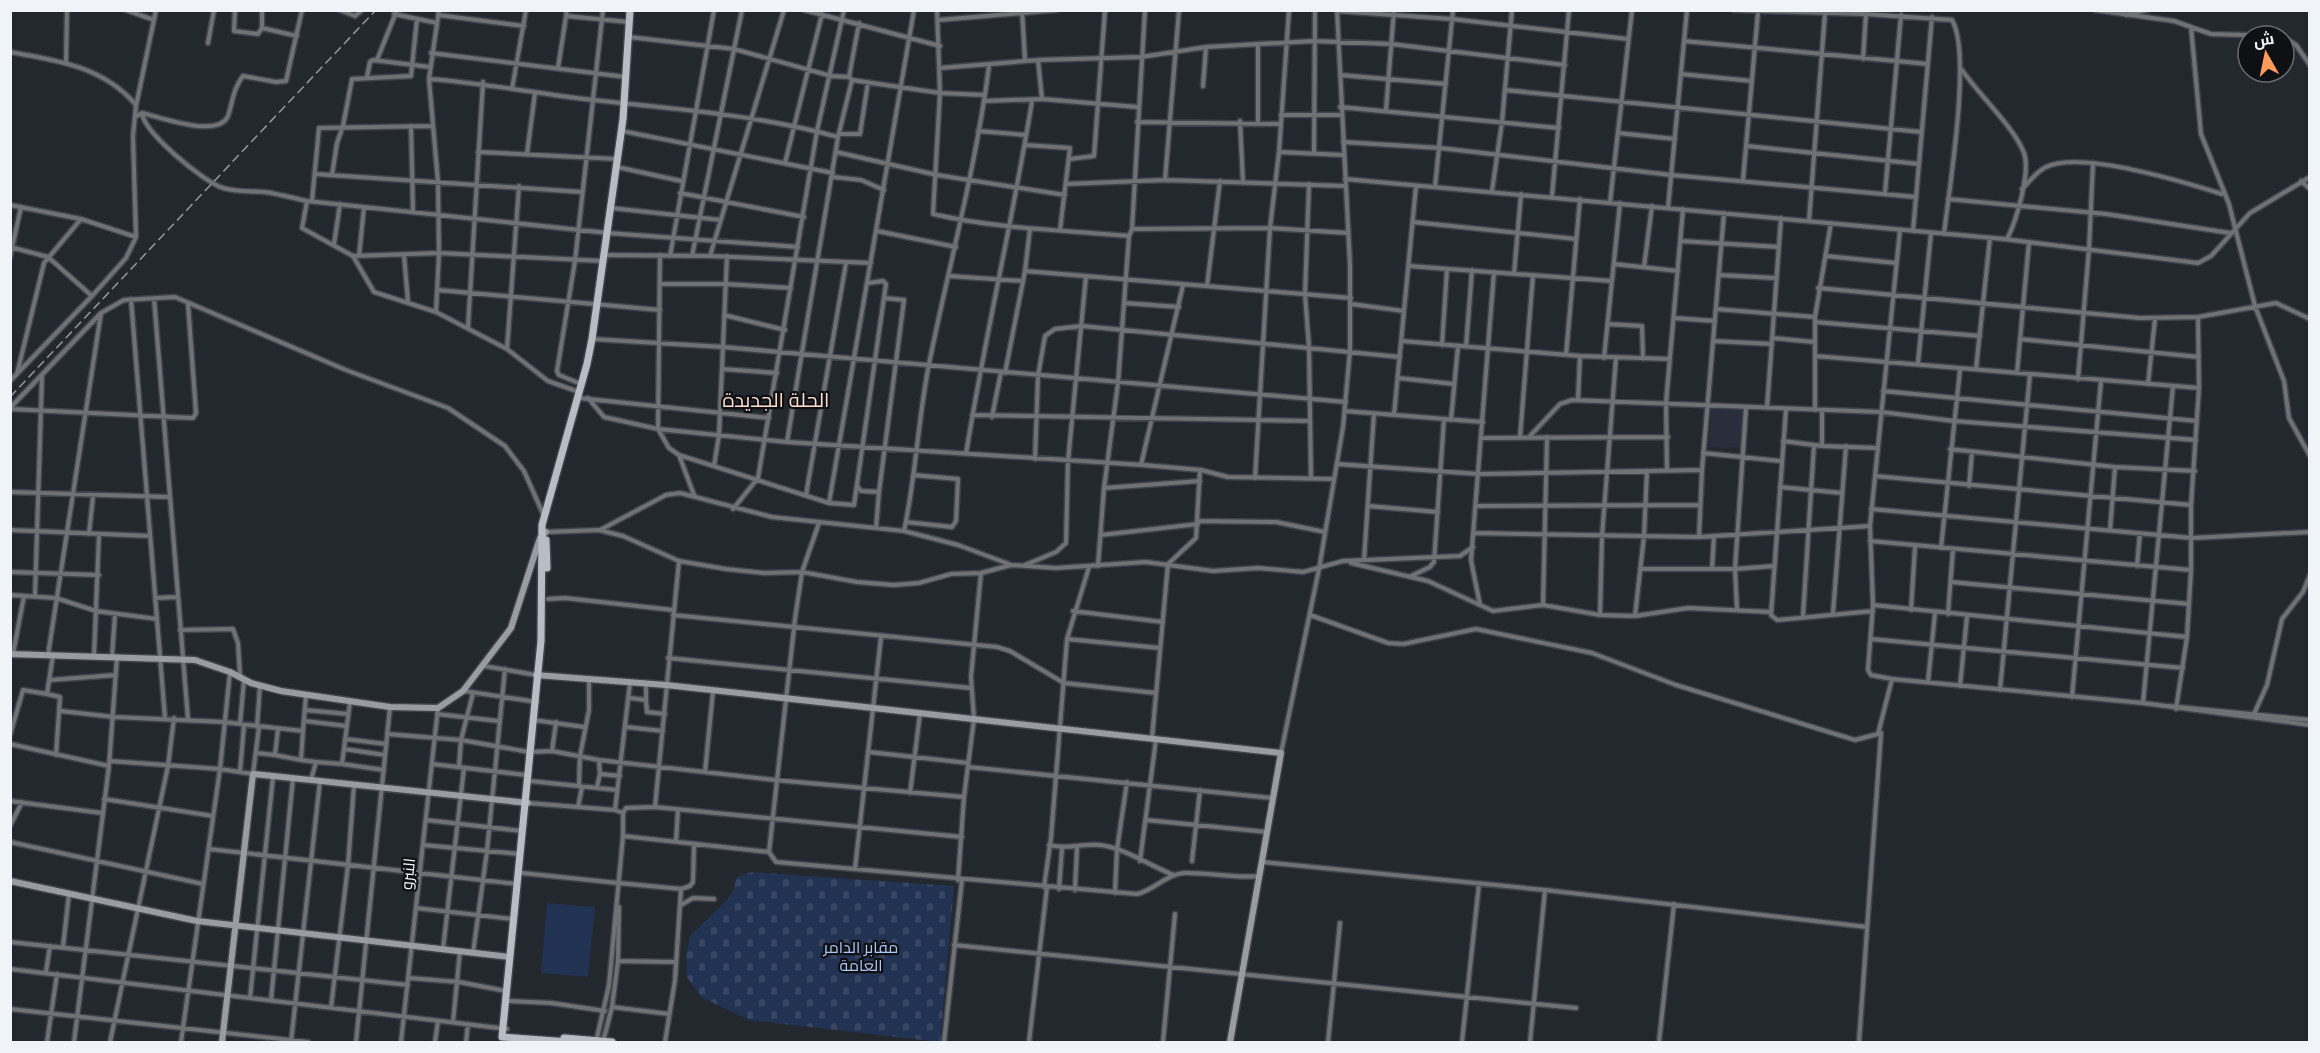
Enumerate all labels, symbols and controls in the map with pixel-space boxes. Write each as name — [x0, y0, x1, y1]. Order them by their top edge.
north arrow — [2236, 24, 2296, 84]
text: ش — [2252, 29, 2275, 51]
district label: الحلة الجديدة — [723, 388, 829, 412]
street label: النبرو — [397, 857, 419, 891]
park label: مقابر الدامر العامة — [823, 938, 898, 975]

